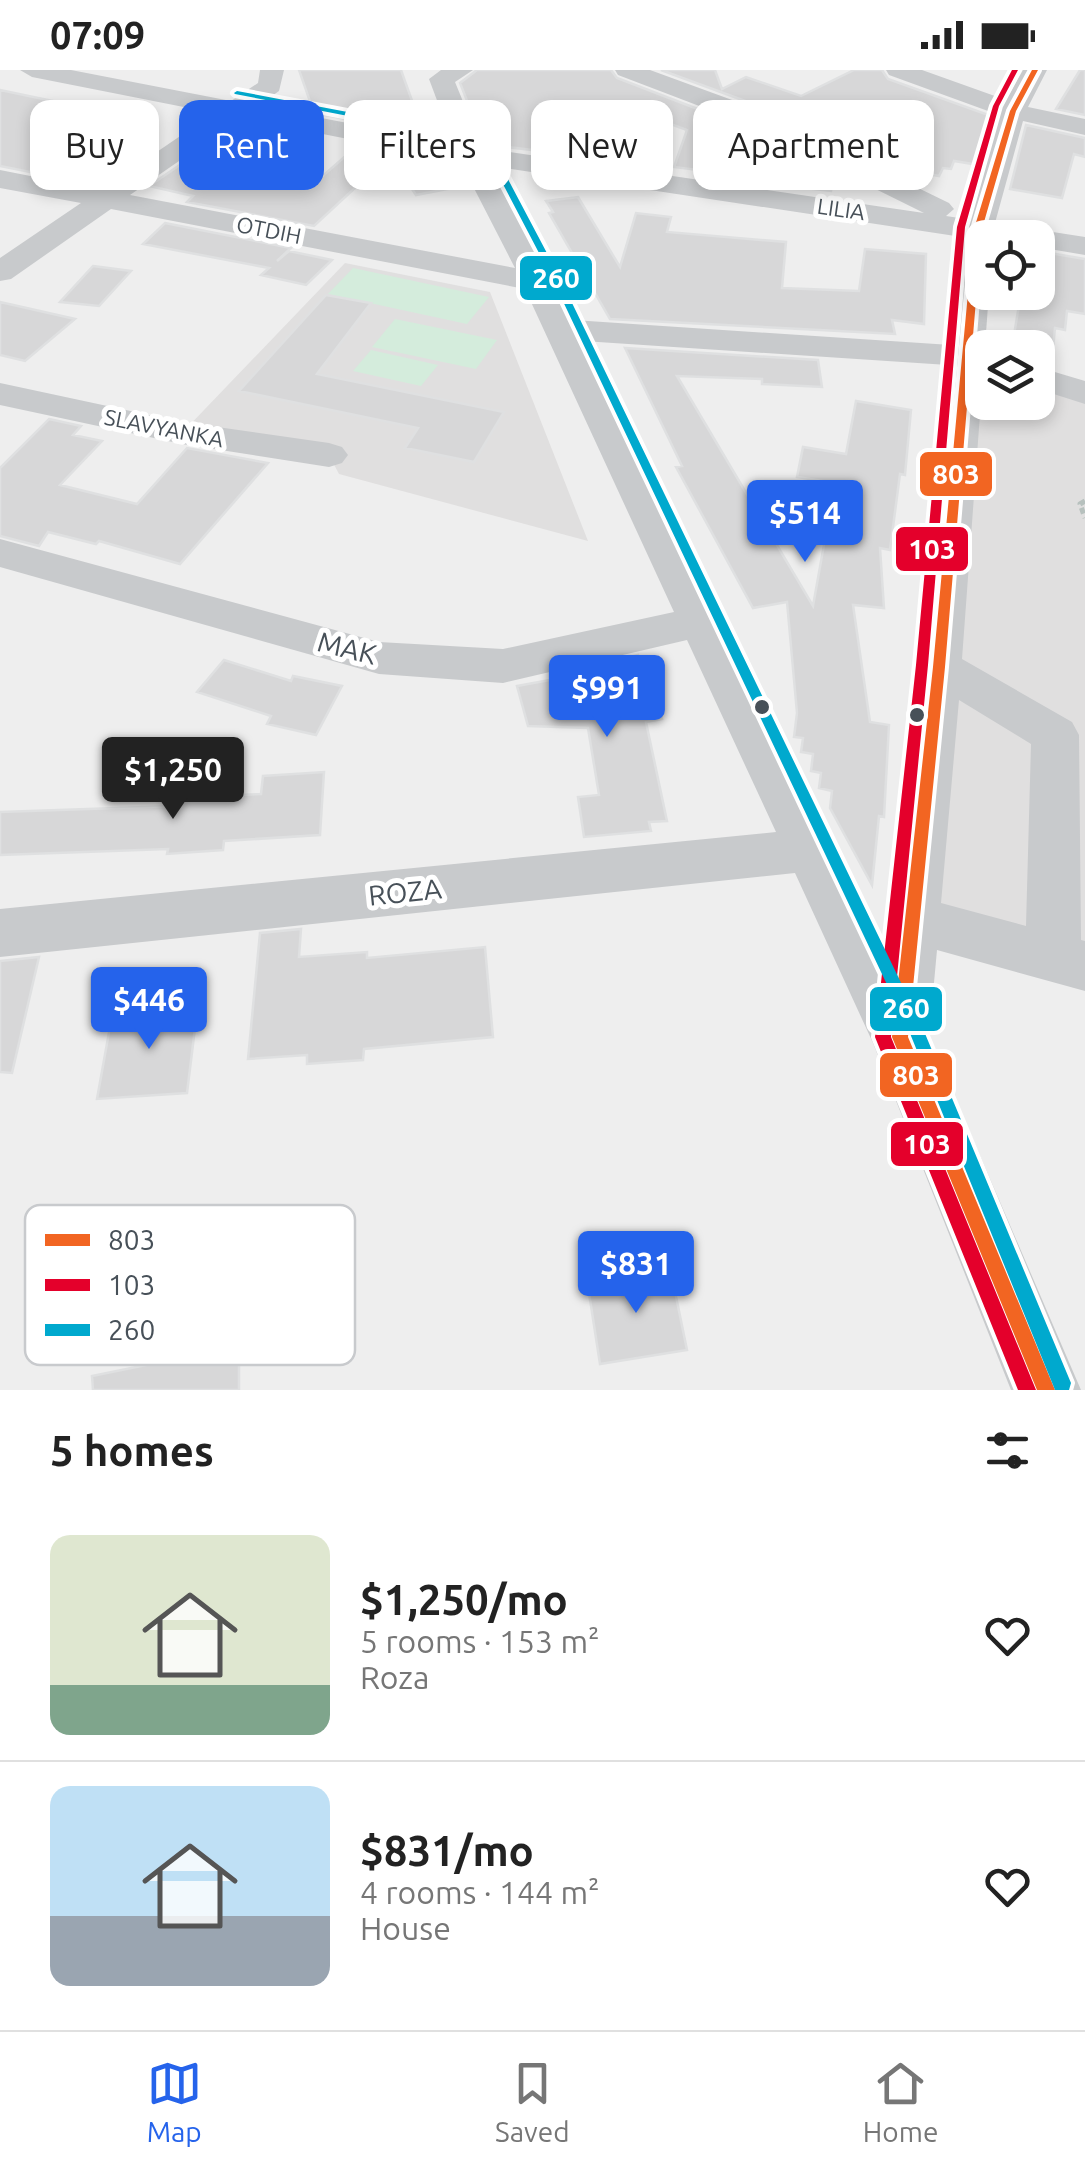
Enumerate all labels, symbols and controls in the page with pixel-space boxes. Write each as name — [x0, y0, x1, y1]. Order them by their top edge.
text: 07:09 — [50, 14, 145, 56]
chip: Buy — [30, 100, 159, 190]
chip: Rent — [179, 100, 324, 190]
chip: Filters — [344, 100, 511, 190]
chip: New — [531, 100, 673, 190]
chip: Apartment — [693, 100, 934, 190]
street label: LILIA — [816, 193, 867, 224]
street label: OTDIH — [235, 211, 304, 248]
map controls — [965, 220, 1055, 420]
button: locate — [965, 220, 1055, 310]
line badge: 260 — [518, 254, 594, 302]
text: 260 — [532, 262, 580, 293]
button: layers — [965, 330, 1055, 420]
street label: SLAVYANKA — [102, 404, 226, 451]
line badge: 803 — [918, 450, 994, 498]
text: 803 — [932, 458, 980, 489]
pin: $514 — [746, 480, 864, 565]
text: $514 — [769, 494, 841, 530]
line badge: 103 — [894, 525, 970, 573]
text: 103 — [908, 533, 956, 564]
street label: MAK — [314, 625, 380, 670]
pin: $991 — [548, 655, 666, 740]
text: $991 — [571, 669, 643, 705]
unlabelled marker — [752, 697, 772, 717]
unlabelled marker — [907, 705, 927, 725]
pin: $1,250 — [92, 737, 254, 822]
text: $1,250 — [124, 751, 222, 787]
street label: ROZA — [367, 872, 443, 911]
pin: $446 — [90, 967, 208, 1052]
text: $446 — [113, 981, 185, 1017]
line badge: 260 — [868, 985, 944, 1033]
text: 260 — [882, 992, 930, 1023]
line badge: 803 — [878, 1051, 954, 1099]
text: 803 — [892, 1059, 940, 1090]
line badge: 103 — [889, 1120, 965, 1168]
text: 103 — [903, 1128, 951, 1159]
legend — [25, 1205, 355, 1365]
text: 803 — [108, 1224, 155, 1255]
pin: $831 — [577, 1231, 695, 1316]
text: $831 — [600, 1245, 672, 1281]
text: 103 — [108, 1269, 155, 1300]
text: 260 — [108, 1314, 155, 1345]
icon: filters — [980, 1423, 1035, 1478]
text: 5 homes — [50, 1427, 214, 1474]
icon: home — [130, 1575, 250, 1695]
text: $1,250/mo — [360, 1576, 568, 1623]
icon: heart — [980, 1608, 1035, 1663]
text: 5 rooms · 153 m² — [360, 1623, 600, 1659]
text: Roza — [360, 1659, 429, 1695]
icon: home — [130, 1826, 250, 1946]
text: $831/mo — [360, 1827, 534, 1874]
icon: heart — [980, 1859, 1035, 1914]
text: 4 rooms · 144 m² — [360, 1874, 600, 1910]
text: House — [360, 1910, 451, 1946]
tab: Map — [147, 2056, 202, 2147]
tab: Saved — [495, 2056, 570, 2147]
tab: Home — [863, 2056, 938, 2147]

